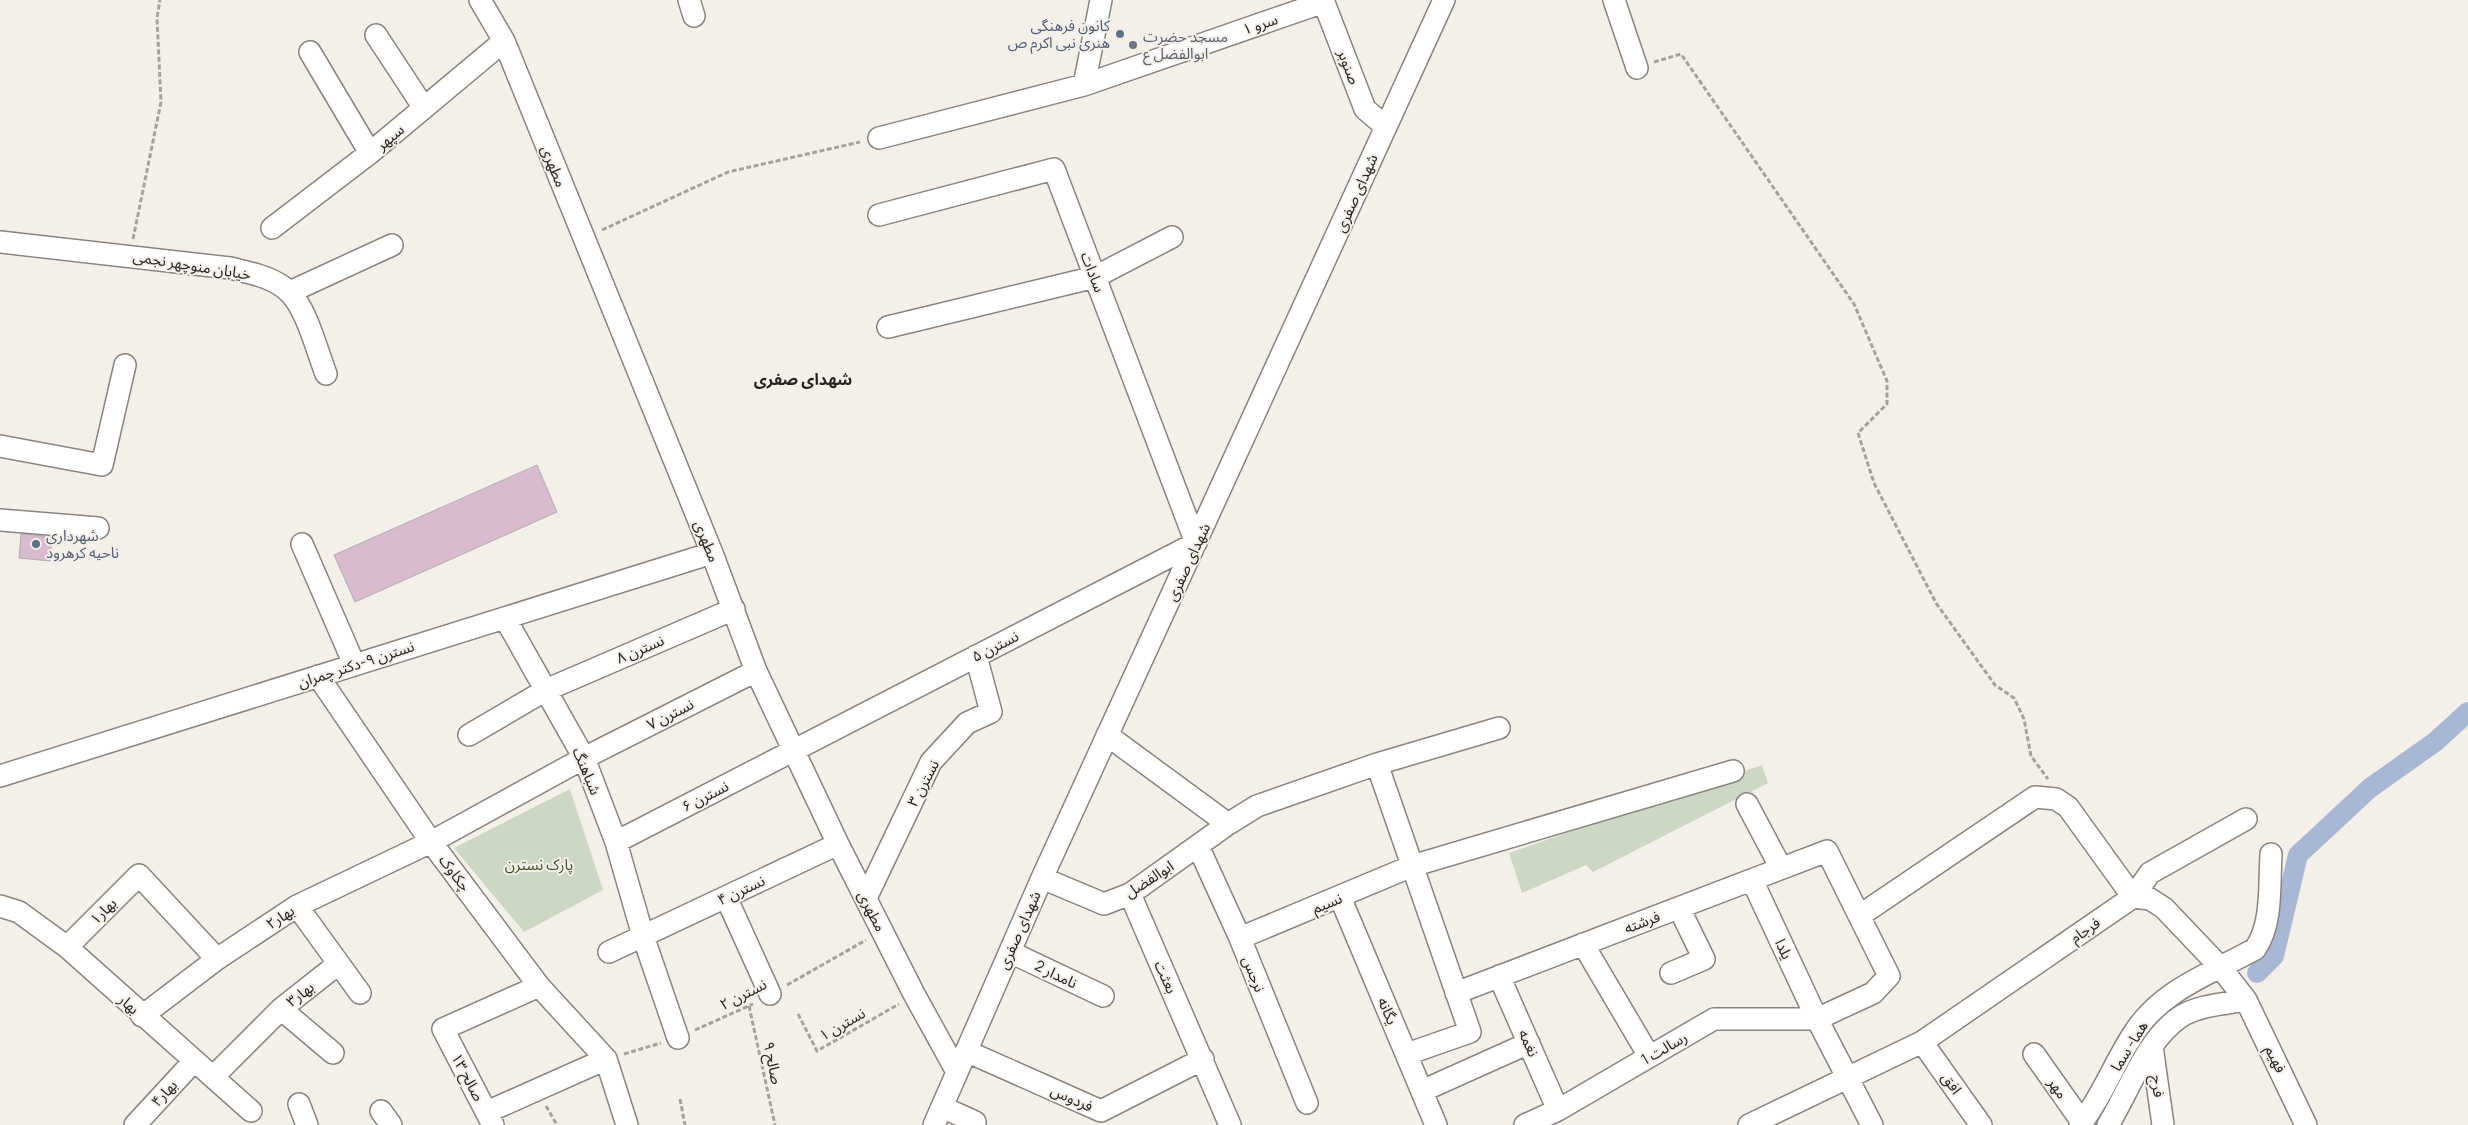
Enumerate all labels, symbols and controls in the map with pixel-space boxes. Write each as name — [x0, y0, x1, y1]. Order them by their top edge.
street label: سرو ۱ — [1240, 8, 1281, 40]
place label: کانون فرهنگی هنری نبی اکرم ص — [1008, 15, 1111, 54]
place label: مسجد حضرت ابوالفضل ع — [1143, 26, 1228, 66]
marker: کانون فرهنگی هنری نبی اکرم ص — [1114, 28, 1126, 40]
marker: مسجد حضرت ابوالفضل ع — [1127, 39, 1139, 51]
street label: صنوبر — [1332, 46, 1365, 87]
street label: سپهر — [371, 119, 409, 156]
street label: مطهری — [536, 142, 572, 190]
street label: شهدای صفری — [1329, 150, 1383, 235]
street label: خیابان منوچهر نجمی — [131, 245, 253, 285]
street label: سادات — [1076, 249, 1110, 295]
district label: شهدای صفری — [754, 368, 852, 390]
street label: مطهری — [689, 517, 725, 565]
street label: شهدای صفری — [1161, 519, 1215, 604]
place label: شهرداری ناحیه کرهرود — [46, 525, 119, 563]
marker: شهرداری ناحیه کرهرود — [30, 538, 42, 550]
street label: نسترن ۵ — [968, 625, 1022, 667]
street label: نسترن ۸ — [613, 630, 667, 668]
street label: نسترن ۹-دکتر چمران — [295, 635, 417, 693]
street label: نسترن ۷ — [643, 693, 697, 735]
street label: شباهنگ — [568, 744, 606, 798]
street label: نسترن ۳ — [902, 756, 944, 810]
street label: نسترن ۶ — [678, 775, 732, 817]
street label: چکاوک — [434, 850, 476, 896]
park label: پارک نسترن — [505, 854, 573, 875]
street label: ابوالفضل — [1120, 855, 1178, 903]
street label: نسترن ۴ — [714, 870, 768, 910]
street label: مطهری — [853, 887, 891, 935]
street label: شهدای صفری — [992, 887, 1046, 972]
street label: نسیم — [1309, 887, 1346, 919]
street label: بهار۱ — [85, 893, 121, 929]
street label: بهار۲ — [262, 900, 298, 934]
street label: فرشته — [1621, 905, 1663, 938]
street label: فرجام — [2066, 912, 2105, 949]
street label: یلدا — [1770, 935, 1798, 963]
street label: نرجس — [1237, 953, 1271, 995]
street label: نامدار 2 — [1031, 955, 1081, 993]
street label: بعثت — [1150, 957, 1182, 997]
street label: نسترن ۲ — [716, 973, 770, 1015]
street label: بهار۳ — [282, 976, 318, 1012]
street label: بهار — [113, 988, 144, 1019]
street label: یگانه — [1373, 994, 1403, 1028]
street label: نسترن ۱ — [815, 1002, 869, 1046]
street label: هما- سما — [2105, 1017, 2153, 1075]
street label: نغمه — [1514, 1026, 1544, 1060]
street label: رسالت 1 — [1637, 1026, 1691, 1070]
street label: صالح ۹ — [756, 1040, 788, 1087]
street label: فهیم — [2259, 1042, 2292, 1077]
street label: صالح ۱۳ — [445, 1049, 489, 1106]
street label: افق — [1937, 1068, 1967, 1098]
street label: مهر — [2043, 1072, 2073, 1103]
street label: فرج — [2144, 1074, 2170, 1099]
street label: بهار۴ — [146, 1075, 182, 1111]
street label: فردوس — [1048, 1079, 1097, 1117]

